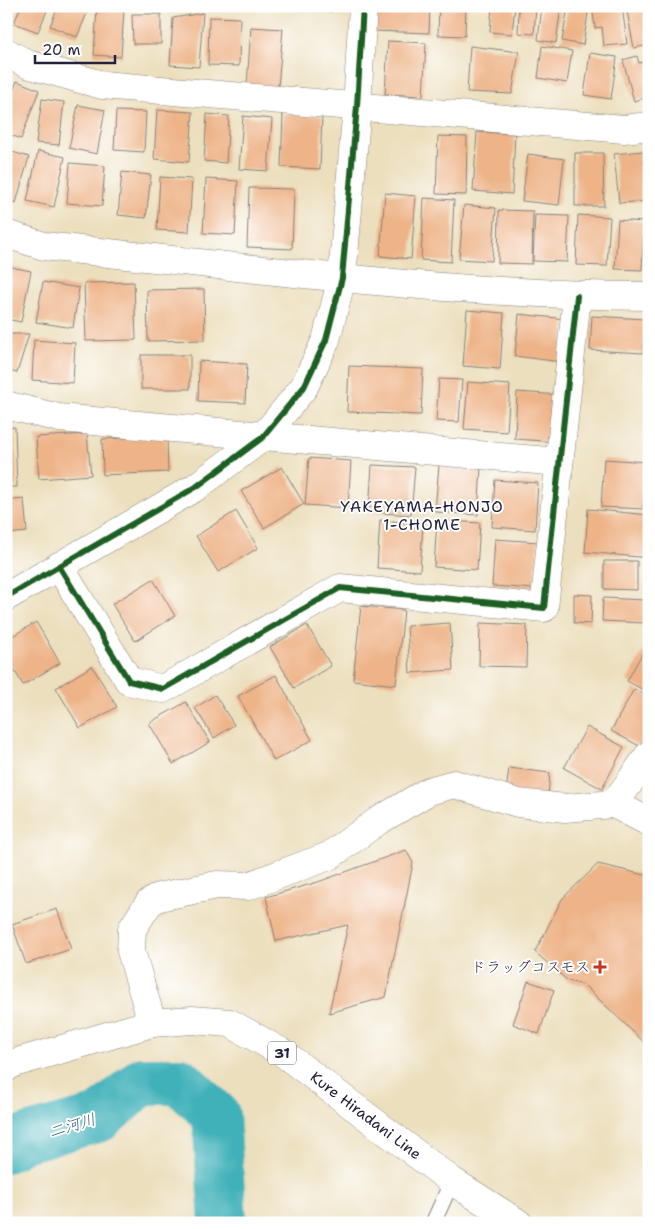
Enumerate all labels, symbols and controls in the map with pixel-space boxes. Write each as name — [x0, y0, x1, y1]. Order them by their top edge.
scale bar — [35, 32, 115, 64]
text: 20 m — [42, 40, 81, 60]
district label: YAKEYAMA-HONJO 1-CHOME — [340, 496, 504, 535]
place label: ドラッグコスモス — [471, 957, 590, 977]
marker: ドラッグコスモス — [594, 961, 606, 973]
road number: 31 — [268, 1042, 296, 1064]
street label: Kure Hiradani Line — [306, 1067, 425, 1164]
water label: 二河川 — [46, 1108, 98, 1143]

